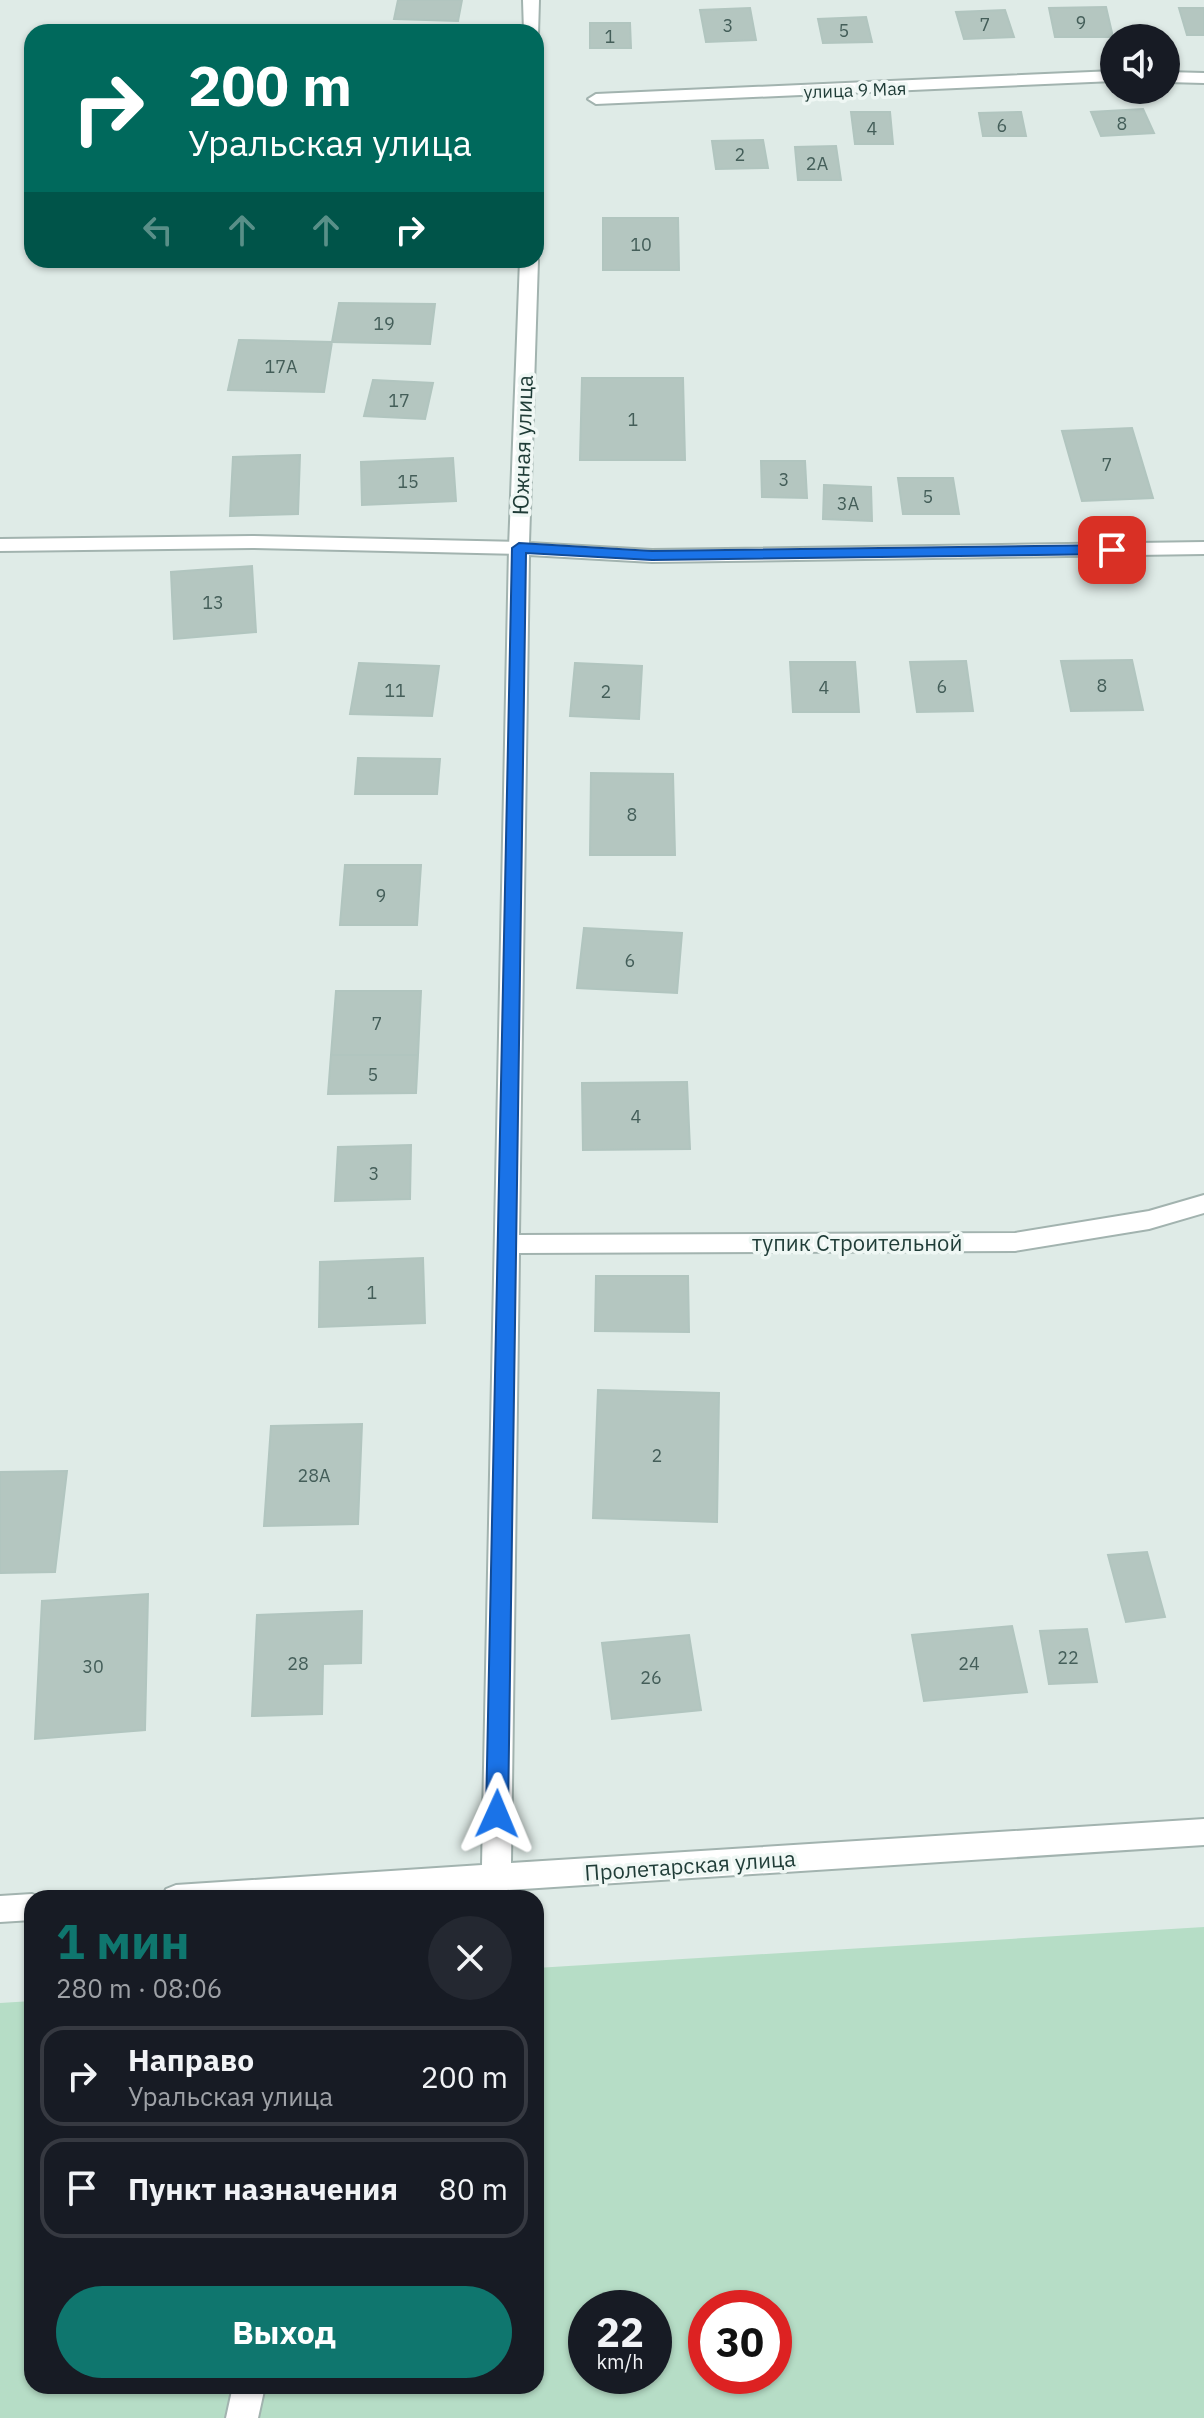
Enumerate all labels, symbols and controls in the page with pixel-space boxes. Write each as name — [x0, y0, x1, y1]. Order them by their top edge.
house number: 9 — [1076, 11, 1086, 34]
house number: 7 — [980, 13, 990, 36]
house number: 3 — [723, 14, 733, 37]
house number: 5 — [839, 19, 849, 42]
map controls — [1100, 24, 1180, 104]
button: sound — [1100, 24, 1180, 104]
house number: 1 — [605, 25, 615, 48]
text: 200 m — [188, 49, 352, 121]
icon: right — [56, 56, 160, 160]
street label: улица 9 Мая — [803, 77, 907, 103]
house number: 8 — [1117, 112, 1127, 135]
house number: 6 — [997, 114, 1007, 137]
house number: 4 — [867, 117, 878, 140]
text: Уральская улица — [188, 119, 472, 166]
house number: 2 — [735, 143, 745, 166]
house number: 2А — [806, 152, 829, 175]
icon: left — [136, 208, 180, 252]
icon: ahead — [220, 208, 264, 252]
icon: ahead — [304, 208, 348, 252]
icon: right — [388, 208, 432, 252]
house number: 10 — [630, 233, 652, 256]
house number: 19 — [373, 312, 395, 335]
house number: 17А — [264, 355, 298, 378]
street label: Южная улица — [505, 374, 539, 516]
house number: 17 — [388, 389, 410, 412]
house number: 1 — [628, 408, 638, 431]
house number: 7 — [1102, 453, 1112, 476]
house number: 3 — [779, 468, 789, 491]
house number: 15 — [397, 470, 419, 493]
house number: 5 — [923, 485, 933, 508]
house number: 3А — [837, 492, 860, 515]
pin — [1078, 516, 1146, 584]
icon: arrive — [1090, 528, 1134, 572]
house number: 13 — [202, 591, 224, 614]
house number: 8 — [1097, 674, 1107, 697]
house number: 6 — [937, 675, 947, 698]
house number: 4 — [819, 676, 830, 699]
house number: 11 — [384, 679, 406, 702]
house number: 2 — [601, 680, 611, 703]
house number: 8 — [627, 803, 637, 826]
house number: 9 — [376, 884, 386, 907]
house number: 6 — [625, 949, 635, 972]
house number: 7 — [372, 1012, 382, 1035]
house number: 5 — [368, 1063, 378, 1086]
house number: 4 — [631, 1105, 642, 1128]
house number: 3 — [369, 1162, 379, 1185]
street label: тупик Строительной — [752, 1228, 962, 1257]
house number: 1 — [367, 1281, 377, 1304]
house number: 2 — [652, 1444, 662, 1467]
house number: 28А — [297, 1464, 331, 1487]
house number: 22 — [1057, 1646, 1079, 1669]
house number: 28 — [287, 1652, 309, 1675]
house number: 24 — [958, 1652, 980, 1675]
house number: 30 — [82, 1655, 104, 1678]
house number: 26 — [640, 1666, 662, 1689]
position arrow — [455, 1772, 539, 1856]
street label: Пролетарская улица — [583, 1843, 797, 1887]
text: 1 мин — [56, 1910, 190, 1972]
button: close — [428, 1916, 512, 2000]
text: 280 m · 08:06 — [56, 1971, 222, 2005]
text: Направо — [128, 2040, 254, 2079]
icon: right — [60, 2054, 104, 2098]
text: 200 m — [421, 2057, 508, 2096]
text: Уральская улица — [128, 2079, 333, 2113]
icon: arrive — [60, 2166, 104, 2210]
text: Пункт назначения — [128, 2169, 398, 2208]
text: 80 m — [439, 2169, 508, 2208]
button: Выход — [56, 2286, 512, 2378]
speed limit sign: 30 — [688, 2290, 792, 2394]
text: 22 — [596, 2306, 644, 2358]
text: km/h — [596, 2348, 644, 2375]

